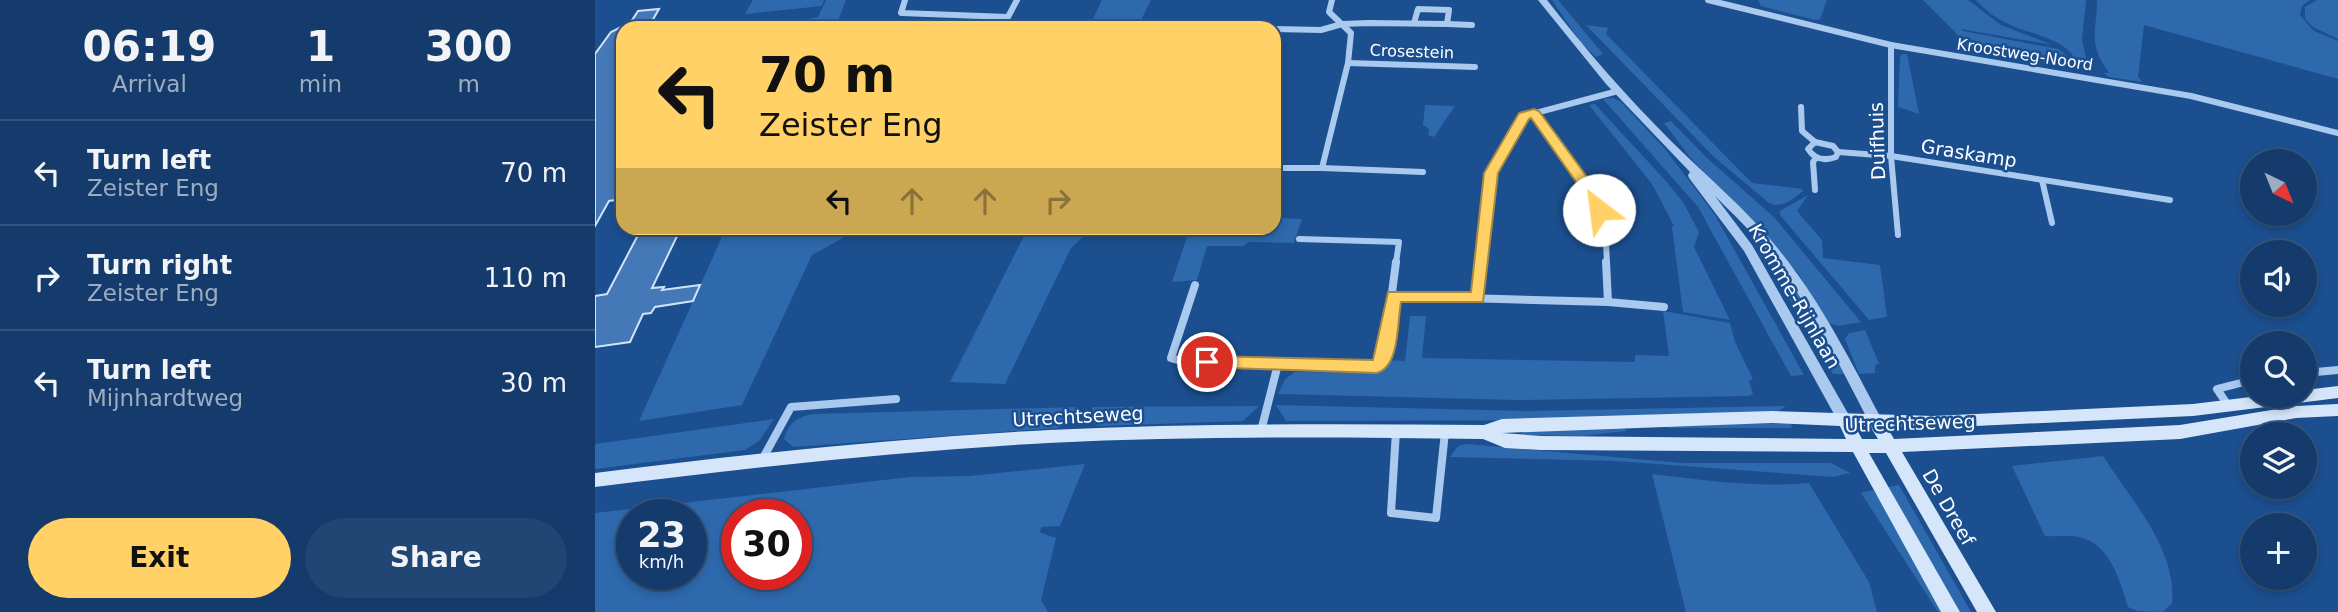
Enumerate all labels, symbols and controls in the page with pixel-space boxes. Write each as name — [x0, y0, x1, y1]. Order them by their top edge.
text: 06:19 — [83, 22, 216, 71]
text: 1 — [306, 22, 335, 71]
text: 300 — [425, 22, 512, 71]
street label: Kroostweg-Noord — [1955, 34, 2094, 75]
street label: Crosestein — [1369, 41, 1454, 62]
text: 70 m — [759, 47, 895, 104]
icon: left — [644, 49, 735, 140]
text: Arrival — [112, 71, 187, 97]
text: min — [299, 71, 342, 97]
text: m — [457, 71, 480, 97]
street label: Duifhuis — [1865, 102, 1889, 180]
text: Zeister Eng — [759, 106, 943, 144]
street label: Graskamp — [1919, 135, 2019, 171]
text: Turn left — [87, 145, 211, 175]
north arrow — [2240, 149, 2317, 226]
map controls — [2240, 149, 2317, 590]
icon: left — [28, 154, 66, 192]
text: 70 m — [500, 158, 567, 188]
position arrow — [1562, 173, 1636, 247]
text: Zeister Eng — [87, 175, 219, 201]
icon: left — [820, 182, 858, 220]
icon: ahead — [893, 182, 931, 220]
icon: ahead — [966, 182, 1004, 220]
icon: right — [1039, 182, 1077, 220]
street label: Kromme-Rijnlaan — [1745, 220, 1845, 372]
button: sound — [2240, 240, 2317, 317]
text: Turn right — [87, 250, 232, 280]
icon: right — [28, 259, 66, 297]
text: 110 m — [484, 263, 567, 293]
text: Zeister Eng — [87, 280, 219, 306]
button: search — [2240, 331, 2317, 408]
pin — [1177, 332, 1237, 392]
icon: arrive — [1188, 343, 1226, 381]
text: Turn left — [87, 355, 211, 385]
icon: left — [28, 364, 66, 402]
text: 30 m — [500, 368, 567, 398]
text: Mijnhardtweg — [87, 385, 243, 411]
street label: Utrechtseweg — [1012, 402, 1144, 430]
street label: Utrechtseweg — [1844, 410, 1976, 436]
button: layers — [2240, 422, 2317, 499]
street label: De Dreef — [1918, 465, 1980, 550]
speed limit sign: 30 — [721, 499, 812, 590]
button: + — [2240, 513, 2317, 590]
text: 23 — [637, 515, 686, 555]
button: Exit — [28, 518, 291, 598]
button: Share — [305, 518, 567, 598]
text: km/h — [639, 551, 684, 572]

